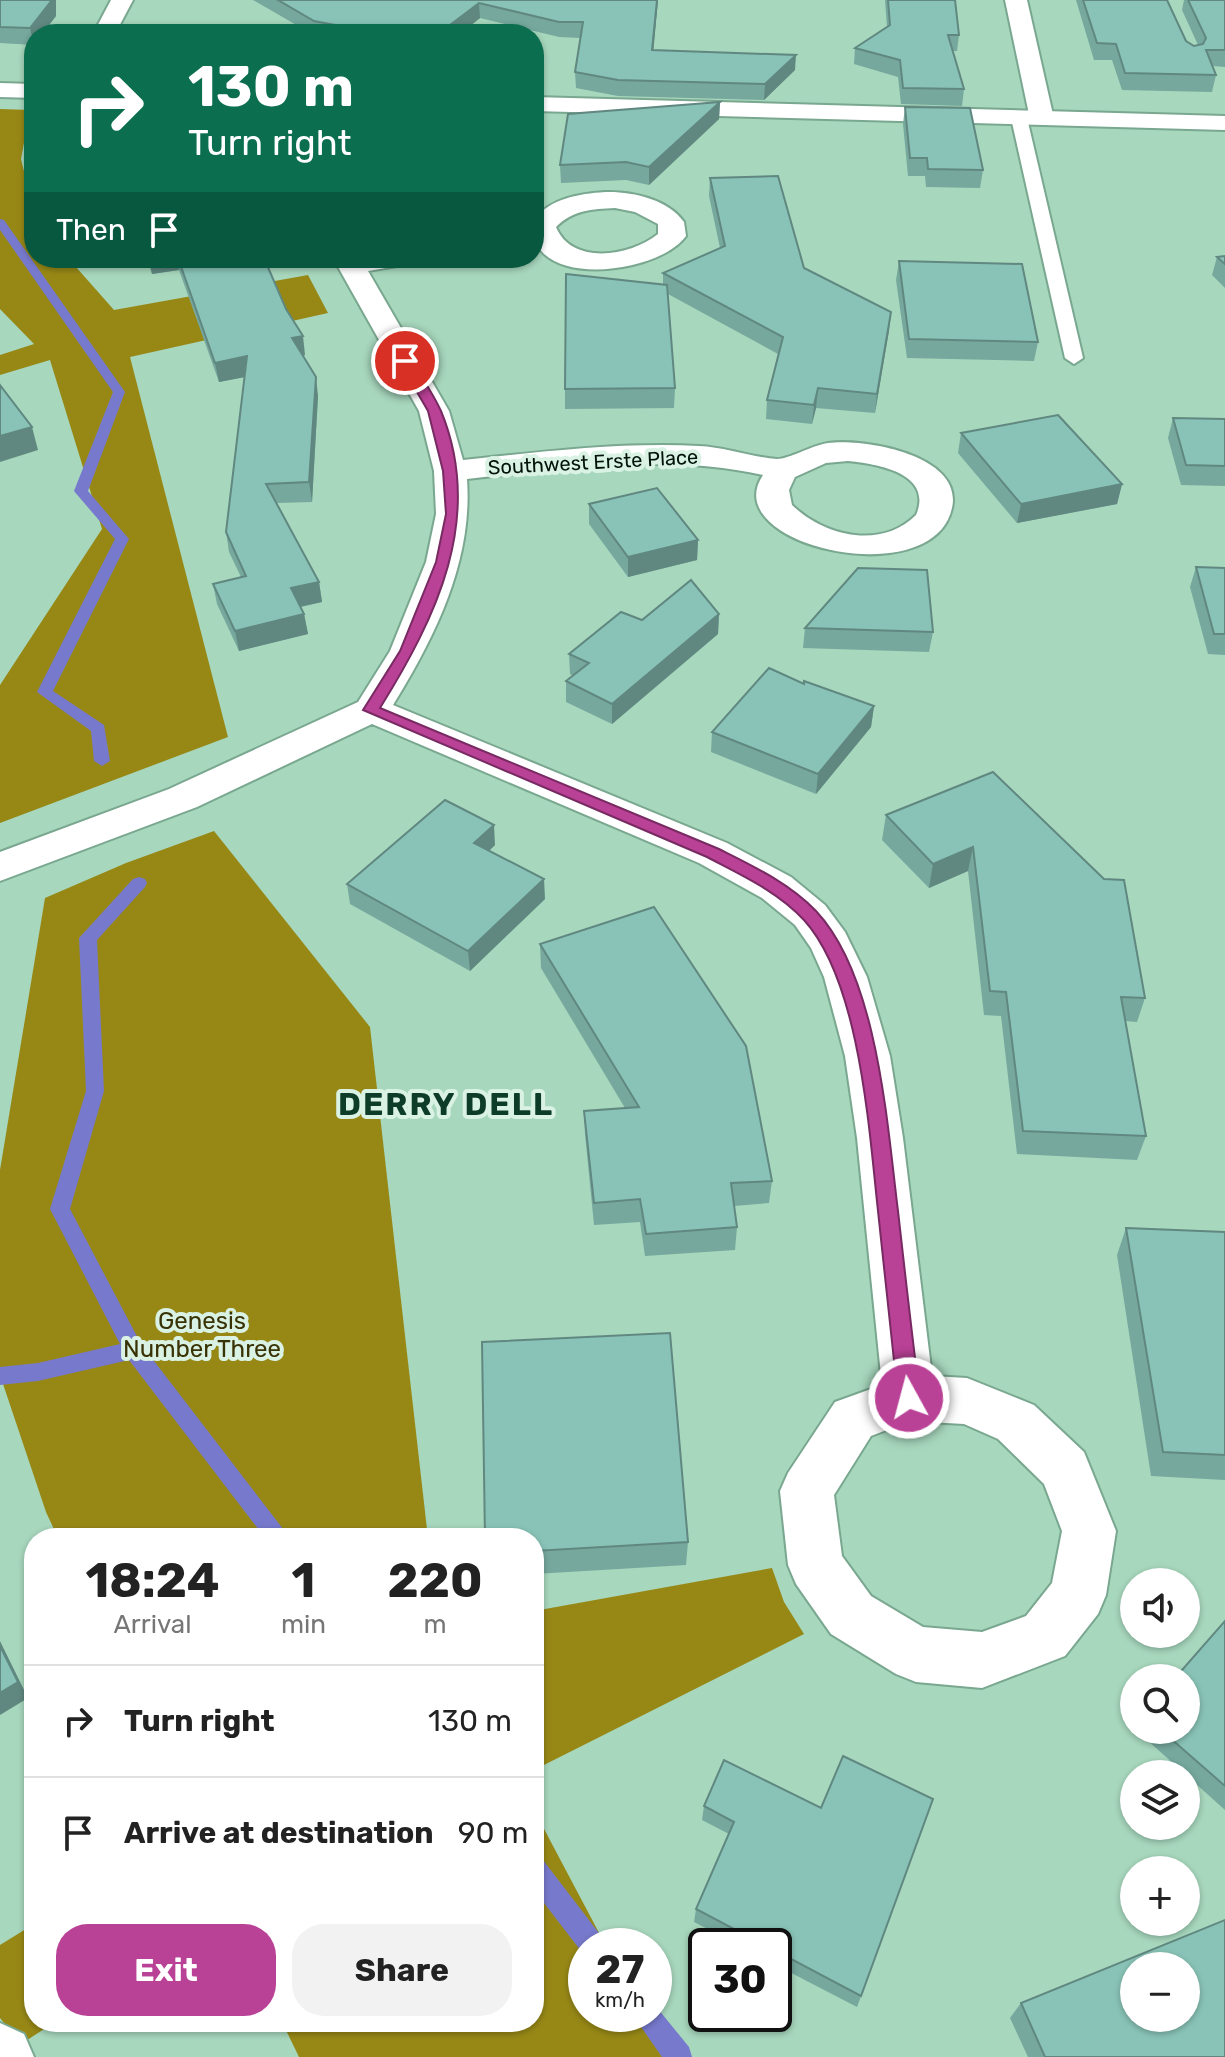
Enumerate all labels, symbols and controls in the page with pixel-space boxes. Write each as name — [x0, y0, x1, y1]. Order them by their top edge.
text: 130 m — [188, 54, 354, 120]
icon: right — [56, 56, 160, 160]
text: Turn right — [188, 121, 352, 164]
icon: arrive — [142, 208, 186, 252]
text: Then — [56, 212, 126, 248]
pin — [371, 327, 439, 395]
icon: arrive — [383, 339, 427, 383]
street label: Southwest Erste Place — [487, 445, 699, 479]
district label: DERRY DELL — [338, 1085, 554, 1123]
park label: Genesis Number Three — [123, 1307, 281, 1363]
position arrow — [867, 1356, 951, 1440]
text: 18:24 — [85, 1552, 220, 1609]
text: 1 — [292, 1552, 315, 1609]
text: 220 — [388, 1552, 483, 1609]
map controls — [1120, 1568, 1200, 2032]
button: sound — [1120, 1568, 1200, 1648]
text: Arrival — [113, 1609, 191, 1640]
text: min — [281, 1609, 326, 1640]
text: m — [423, 1609, 447, 1640]
button: search — [1120, 1664, 1200, 1744]
icon: right — [56, 1699, 100, 1743]
text: Turn right — [124, 1703, 275, 1739]
text: 130 m — [428, 1703, 512, 1739]
button: layers — [1120, 1760, 1200, 1840]
icon: arrive — [56, 1811, 100, 1855]
text: Arrive at destination — [124, 1815, 434, 1851]
text: 90 m — [458, 1815, 529, 1851]
button: + — [1120, 1856, 1200, 1936]
button: Exit — [56, 1924, 276, 2016]
button: Share — [292, 1924, 512, 2016]
speed limit sign: 30 — [688, 1928, 792, 2032]
text: 27 — [596, 1946, 644, 1993]
button: − — [1120, 1952, 1200, 2032]
text: km/h — [595, 1988, 645, 2012]

